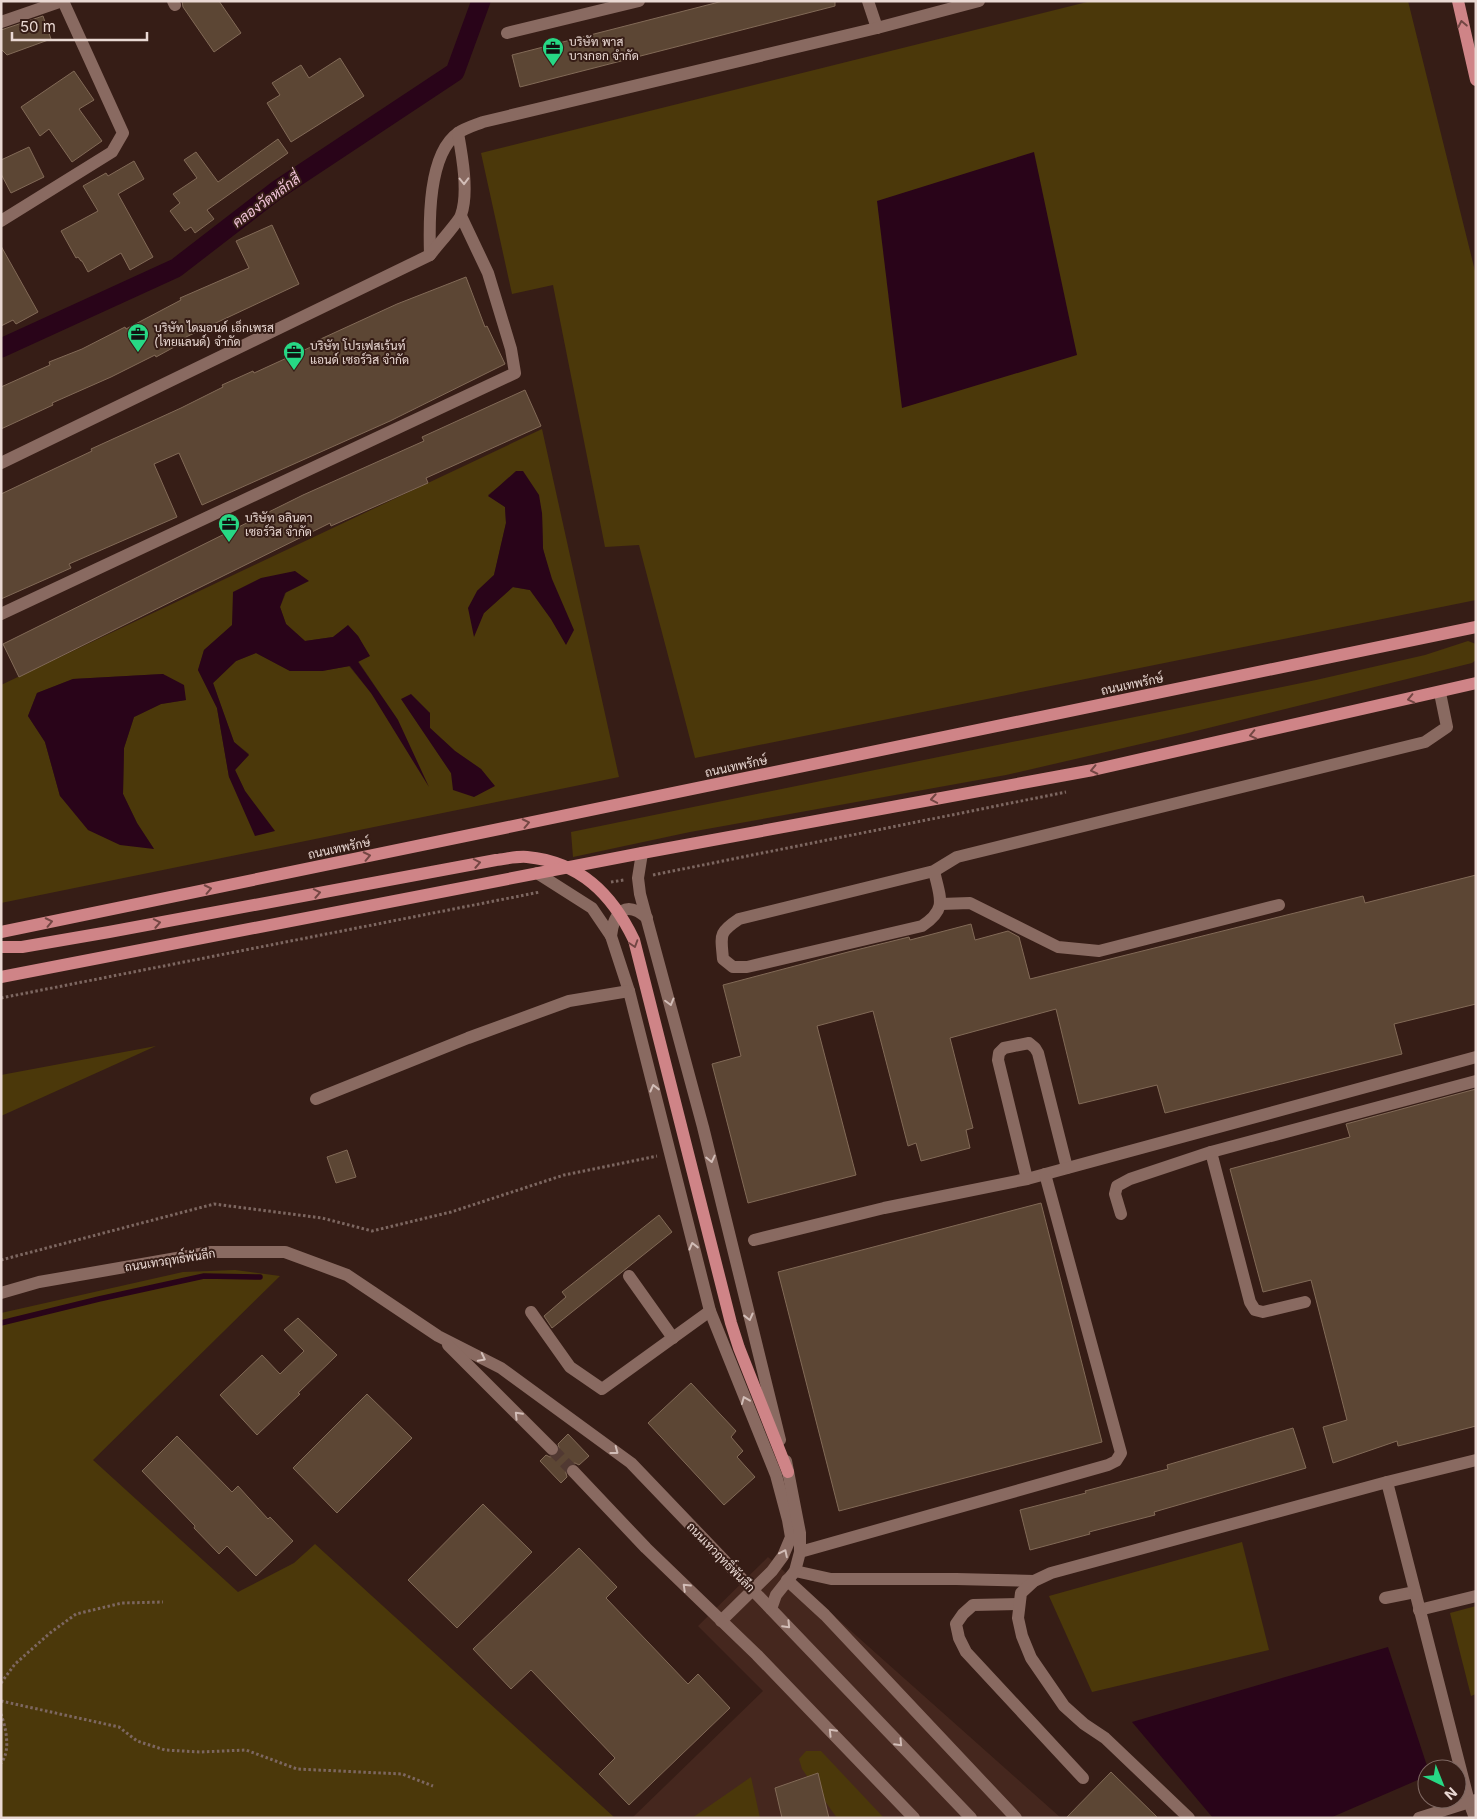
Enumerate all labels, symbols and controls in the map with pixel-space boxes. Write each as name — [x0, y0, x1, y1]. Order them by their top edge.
scale bar — [12, 10, 148, 42]
text: 50 m — [20, 17, 56, 36]
one-way arrow — [1458, 19, 1468, 28]
place label: บริษัท พาส บางกอก จำกัด — [569, 34, 639, 63]
office icon: บริษัท พาส บางกอก จำกัด — [541, 36, 565, 67]
water label: คลองวัดหลักสี่ — [227, 166, 305, 230]
one-way arrow — [458, 177, 469, 185]
place label: บริษัท ไดมอนด์ เอ็กเพรส (ไทยแลนด์) จำกัด — [154, 319, 274, 349]
office icon: บริษัท ไดมอนด์ เอ็กเพรส (ไทยแลนด์) จำกัด — [126, 322, 150, 353]
place label: บริษัท โปรเฟสเร้นท์ แอนด์ เซอร์วิส จำกัด — [310, 338, 409, 367]
office icon: บริษัท โปรเฟสเร้นท์ แอนด์ เซอร์วิส จำกัด — [282, 340, 306, 371]
place label: บริษัท อลินดา เซอร์วิส จำกัด — [245, 510, 313, 539]
office icon: บริษัท อลินดา เซอร์วิส จำกัด — [217, 512, 241, 543]
street label: ถนนเทพรักษ์ — [1099, 670, 1165, 698]
one-way arrow — [1407, 693, 1416, 704]
one-way arrow — [1248, 729, 1257, 739]
street label: ถนนเทพรักษ์ — [703, 752, 769, 780]
one-way arrow — [1090, 764, 1099, 775]
one-way arrow — [930, 794, 939, 804]
one-way arrow — [522, 818, 531, 829]
street label: ถนนเทพรักษ์ — [306, 834, 372, 862]
one-way arrow — [363, 851, 372, 862]
one-way arrow — [472, 859, 481, 869]
one-way arrow — [204, 884, 213, 895]
one-way arrow — [313, 889, 321, 899]
one-way arrow — [45, 917, 53, 928]
one-way arrow — [153, 919, 162, 929]
one-way arrow — [629, 940, 639, 948]
one-way arrow — [665, 997, 675, 1005]
one-way arrow — [649, 1085, 659, 1093]
one-way arrow — [705, 1155, 716, 1164]
street label: ถนนเทวฤทธิ์พันลึก — [123, 1242, 216, 1275]
one-way arrow — [689, 1242, 699, 1250]
one-way arrow — [743, 1313, 754, 1322]
one-way arrow — [477, 1352, 486, 1362]
one-way arrow — [741, 1396, 751, 1404]
one-way arrow — [515, 1411, 524, 1420]
one-way arrow — [609, 1446, 618, 1454]
street label: ถนนเทวฤทธิ์พันลึก — [684, 1516, 761, 1595]
one-way arrow — [778, 1549, 788, 1558]
one-way arrow — [683, 1584, 692, 1593]
one-way arrow — [781, 1620, 790, 1629]
one-way arrow — [829, 1729, 838, 1738]
one-way arrow — [893, 1737, 902, 1746]
north arrow — [1417, 1759, 1467, 1809]
text: N — [1442, 1784, 1461, 1804]

